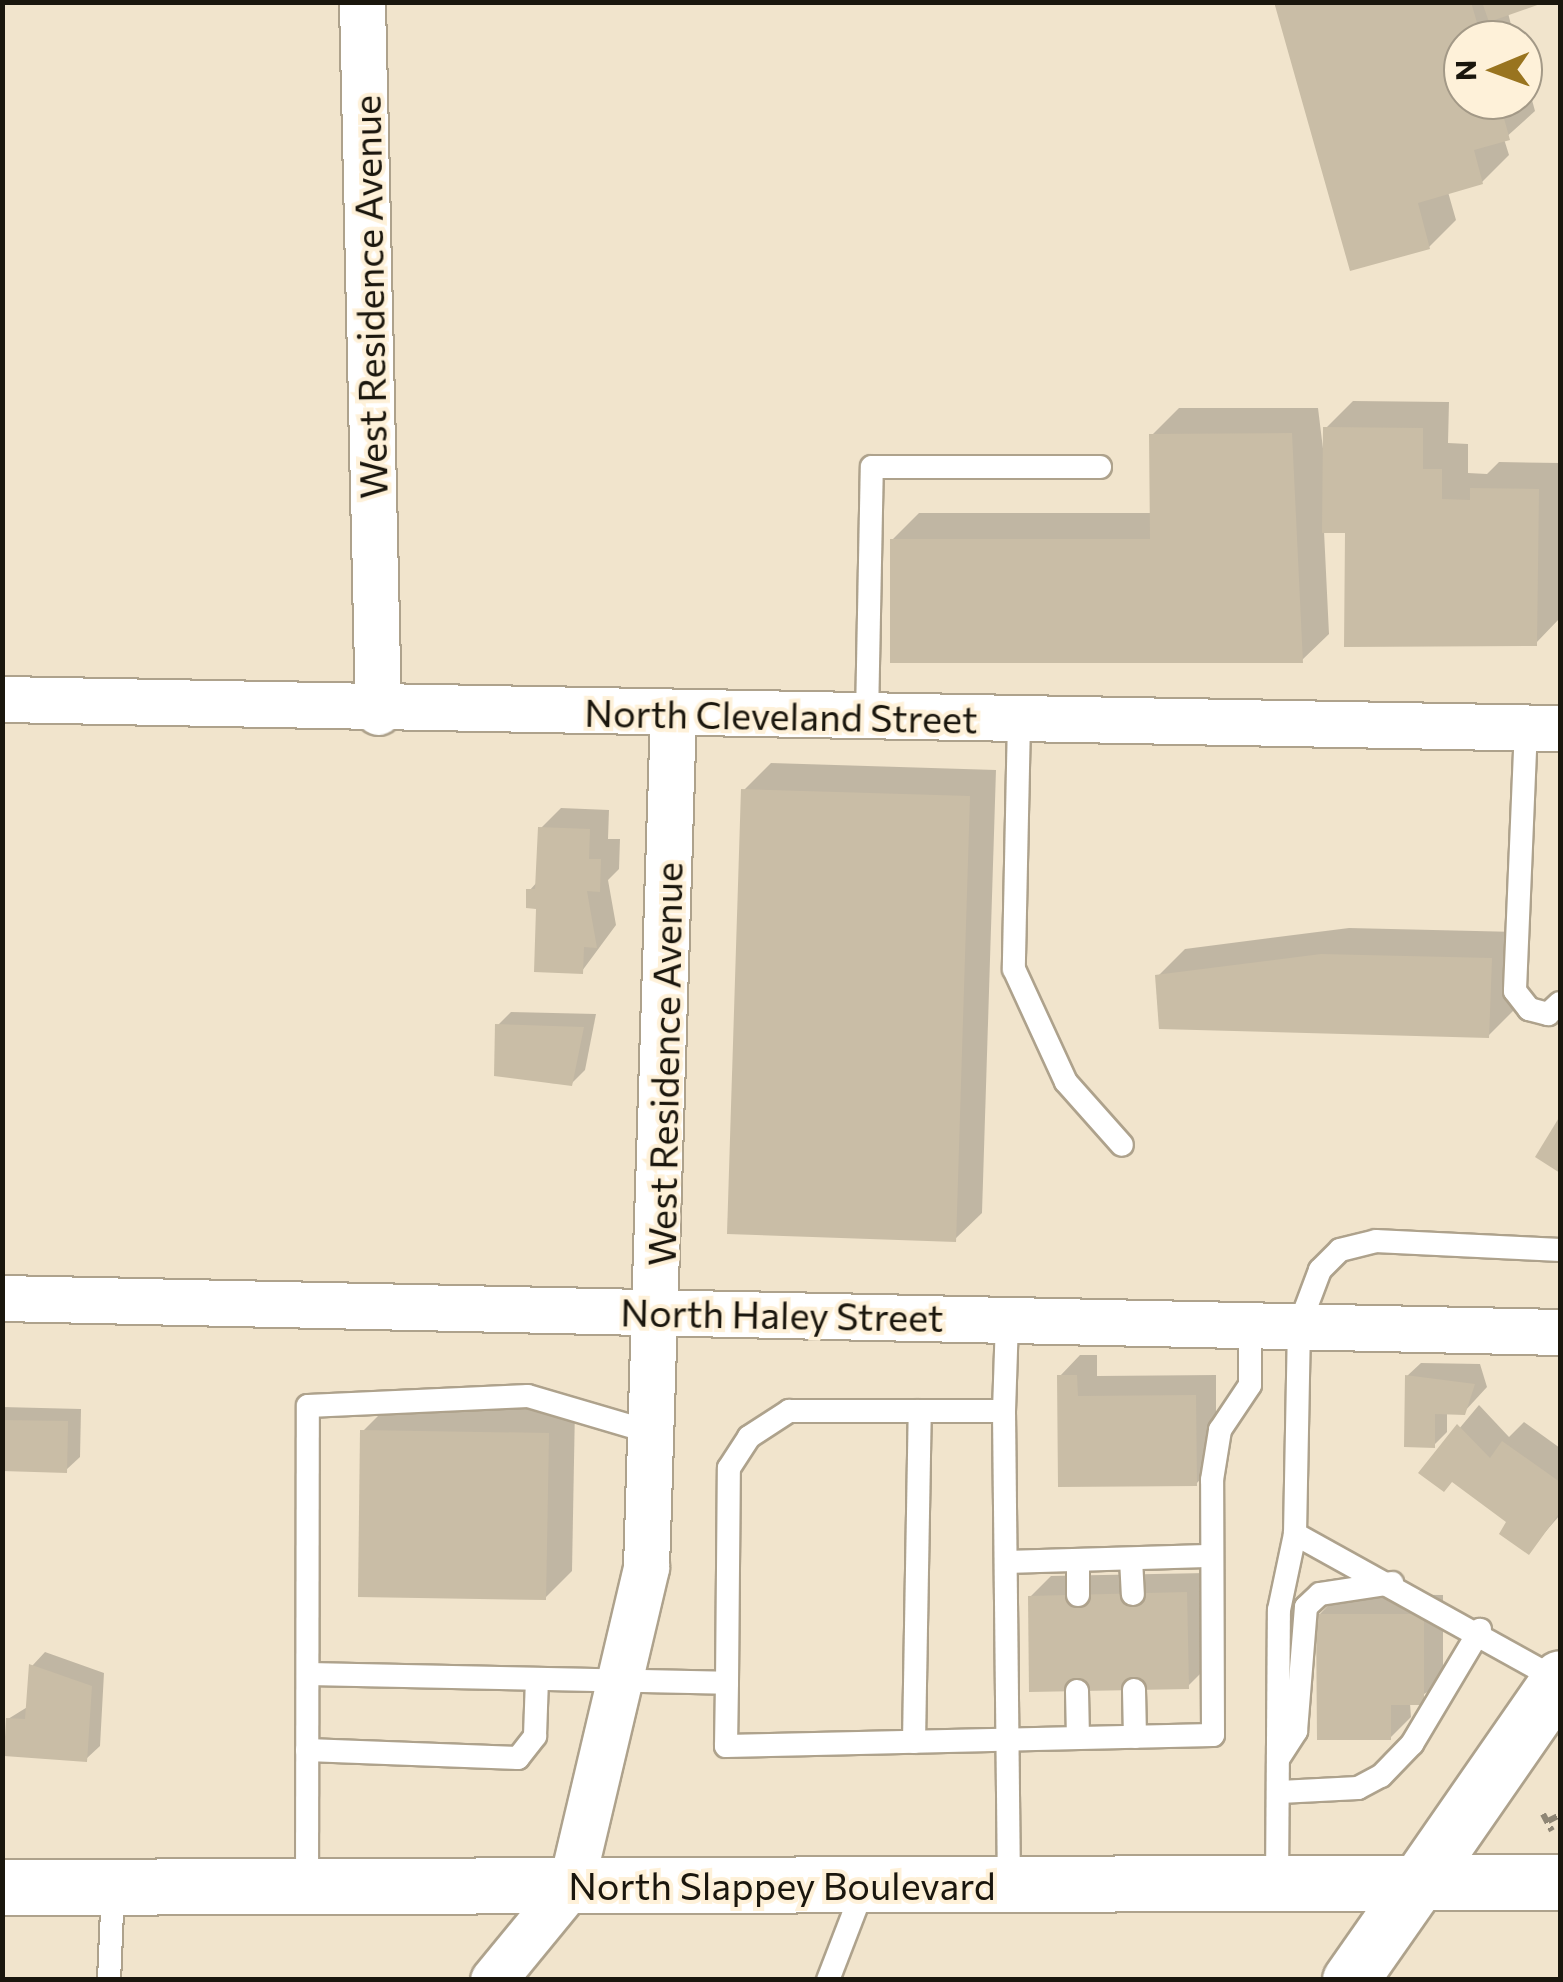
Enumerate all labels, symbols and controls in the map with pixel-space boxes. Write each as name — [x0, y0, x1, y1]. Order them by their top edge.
north arrow — [1443, 20, 1543, 120]
text: N — [1448, 60, 1482, 81]
street label: West Residence Avenue — [343, 95, 395, 499]
street label: North Cleveland Street — [584, 689, 978, 741]
street label: West Residence Avenue — [638, 862, 690, 1266]
street label: North Haley Street — [620, 1288, 944, 1340]
street label: North Slappey Boulevard — [568, 1862, 996, 1908]

